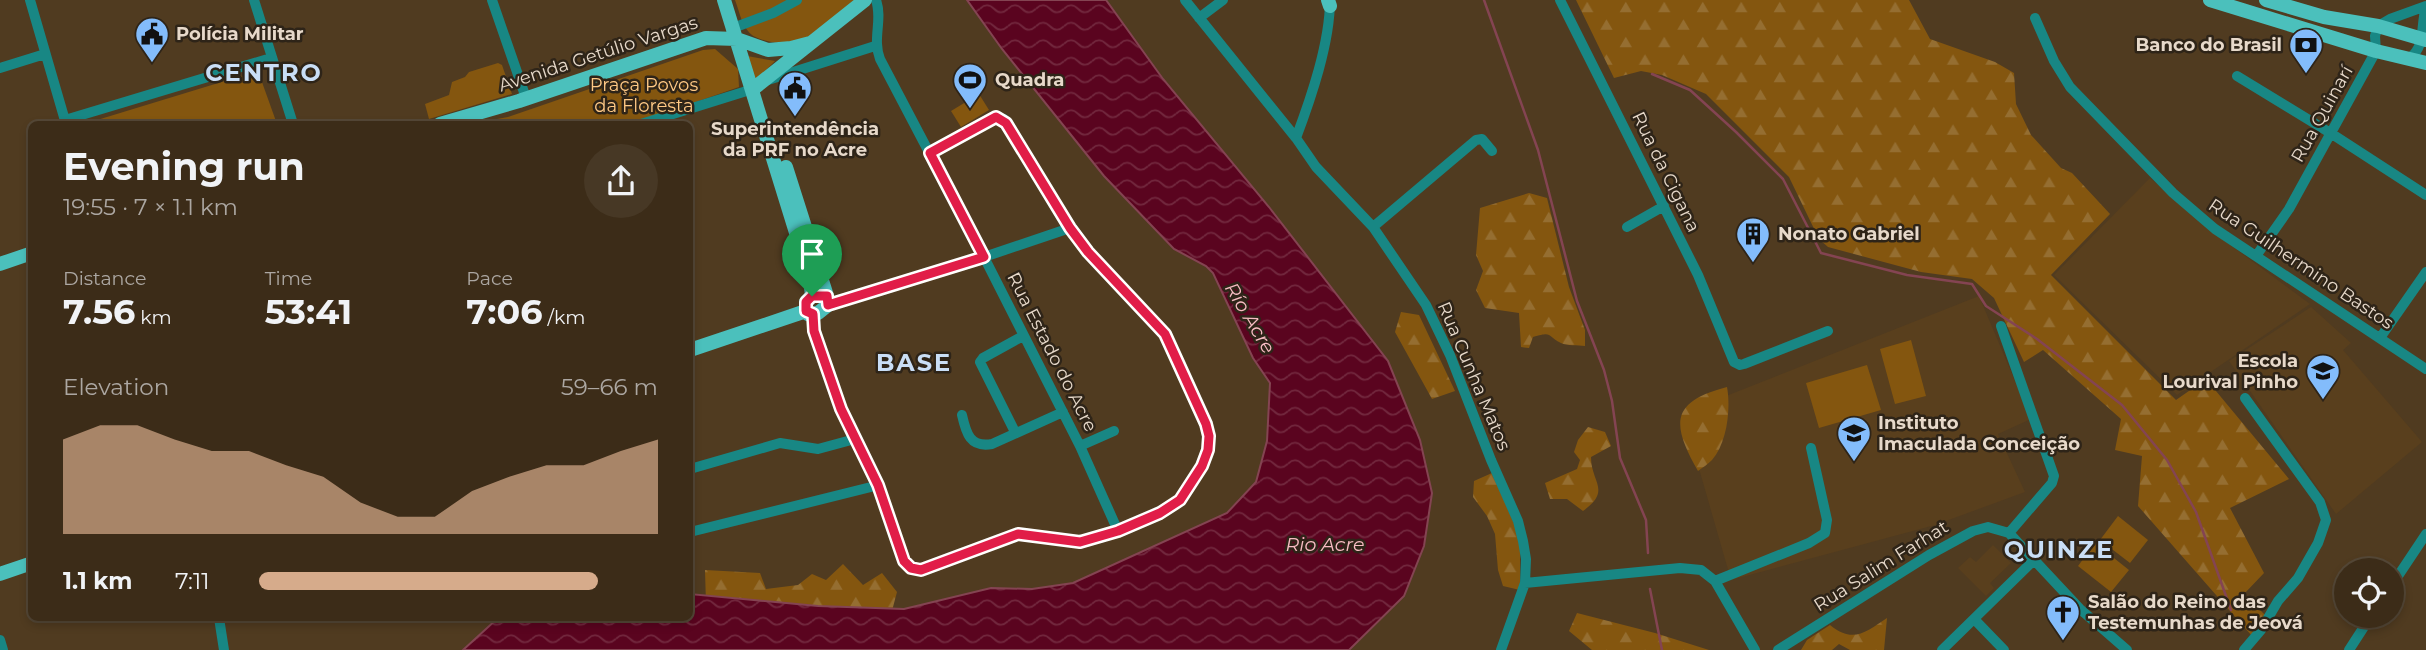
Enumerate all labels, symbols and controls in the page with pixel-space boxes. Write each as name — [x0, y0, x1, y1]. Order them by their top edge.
street label: Avenida Getúlio Vargas — [496, 11, 701, 97]
public building icon: Polícia Militar — [133, 15, 171, 64]
place label: Polícia Militar — [176, 23, 304, 45]
bank icon: Banco do Brasil — [2287, 26, 2325, 75]
place label: Banco do Brasil — [2136, 34, 2282, 56]
district label: CENTRO — [205, 58, 323, 87]
sports icon: Quadra — [951, 61, 989, 110]
street label: Rua Quinarí — [2286, 61, 2358, 166]
public building icon: Superintendência da PRF no Acre — [776, 69, 814, 118]
place label: Quadra — [995, 69, 1064, 91]
park label: Praça Povos da Floresta — [590, 74, 698, 117]
street label: Rua da Cigana — [1627, 108, 1705, 236]
place label: Superintendência da PRF no Acre — [711, 118, 879, 161]
text: Evening run — [63, 143, 305, 190]
button: share — [584, 144, 658, 218]
text: 19:55 · 7 × 1.1 km — [63, 193, 238, 221]
street label: Rua Guilhermino Bastos — [2204, 194, 2398, 334]
building icon: Nonato Gabriel — [1734, 215, 1772, 264]
place label: Nonato Gabriel — [1778, 223, 1920, 245]
pin — [782, 224, 842, 296]
icon: arrive — [793, 235, 831, 273]
text: Distance — [63, 267, 146, 290]
text: Time — [265, 267, 312, 290]
text: Pace — [466, 267, 513, 290]
street label: Rua Estado do Acre — [1002, 269, 1102, 435]
water label: Río Acre — [1220, 278, 1280, 358]
text: 7.56 — [63, 290, 135, 333]
text: 53:41 — [265, 290, 352, 333]
text: 7:06 — [466, 290, 543, 333]
street label: Rua Cunha Matos — [1433, 298, 1515, 454]
text: km — [135, 306, 172, 329]
text: /km — [543, 306, 585, 329]
district label: BASE — [876, 348, 952, 377]
place label: Escola Lourival Pinho — [2163, 350, 2298, 393]
school or university icon: Escola Lourival Pinho — [2304, 352, 2342, 401]
text: Elevation — [63, 373, 169, 401]
text: 59–66 m — [561, 373, 658, 401]
place label: Instituto Imaculada Conceição — [1878, 412, 2080, 455]
school or university icon: Instituto Imaculada Conceição — [1835, 414, 1873, 463]
street label: Rua Salim Farhat — [1810, 516, 1952, 616]
water label: Rio Acre — [1286, 533, 1364, 556]
district label: QUINZE — [2004, 535, 2114, 564]
map controls — [2334, 558, 2404, 628]
button: locate — [2334, 558, 2404, 628]
text: 1.1 km — [63, 567, 132, 595]
text: 7:11 — [175, 567, 210, 595]
place label: Salão do Reino das Testemunhas de Jeová — [2088, 591, 2303, 634]
church icon: Salão do Reino das Testemunhas de Jeová — [2044, 593, 2082, 642]

